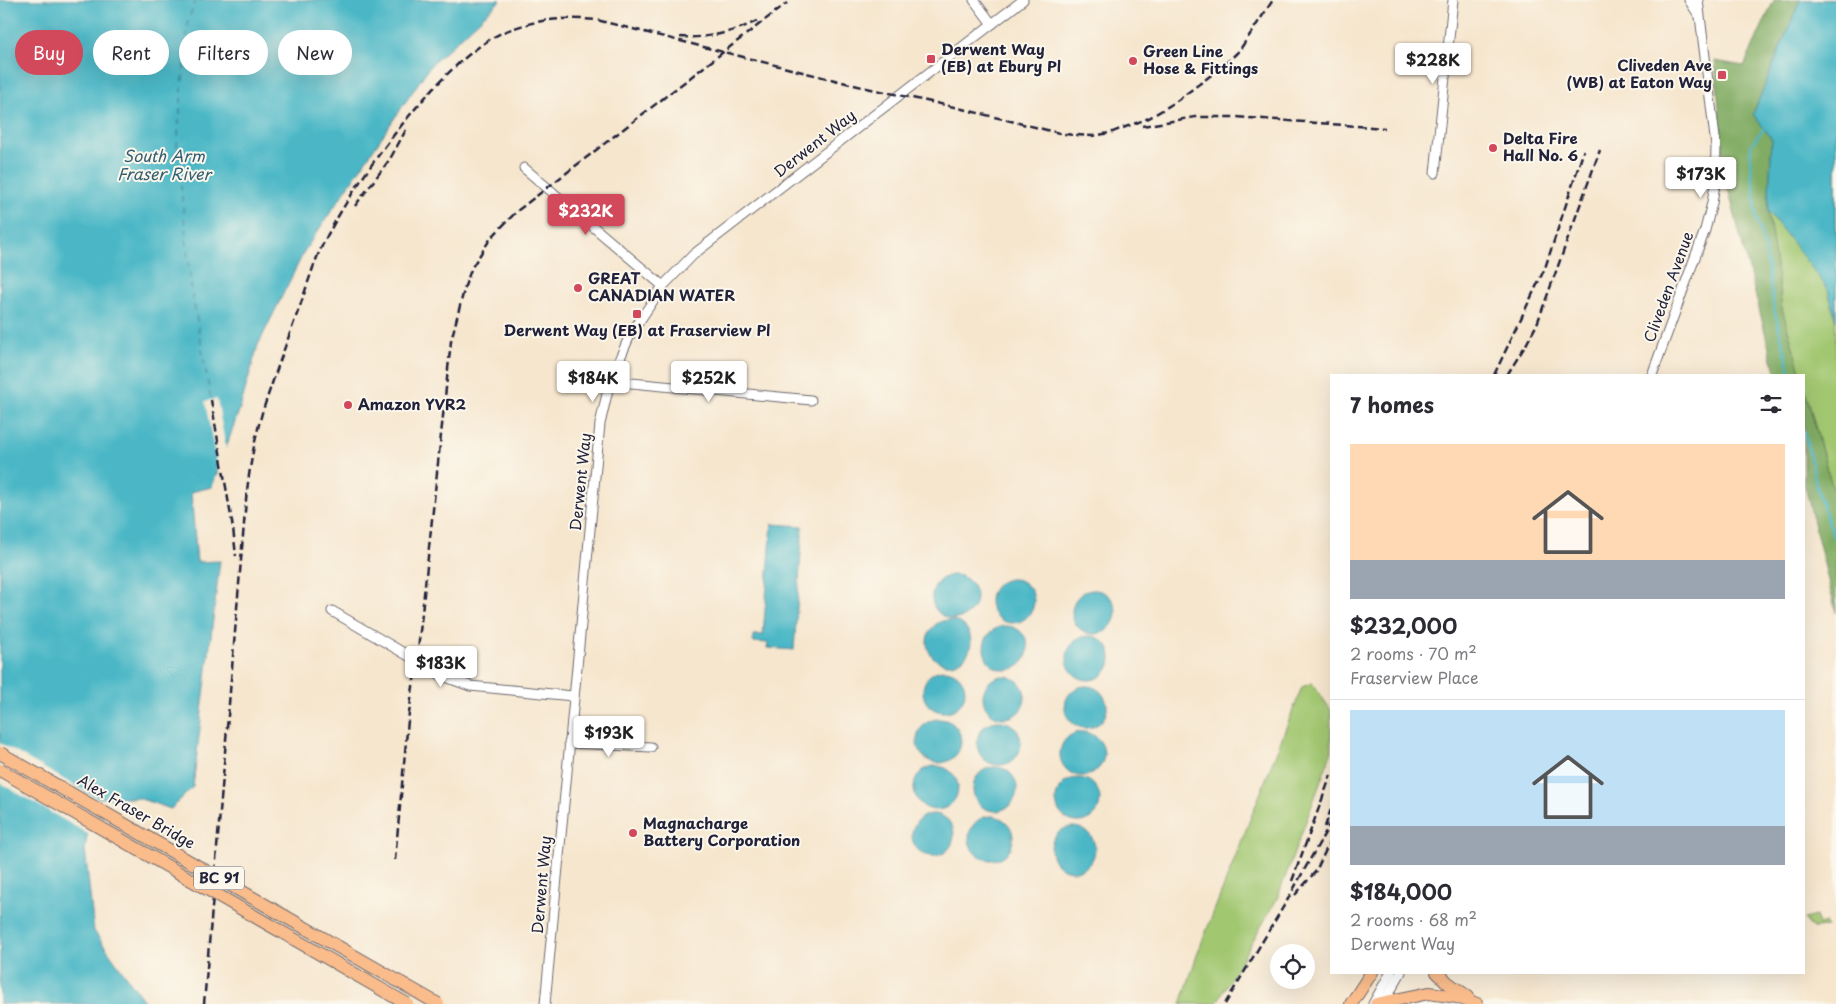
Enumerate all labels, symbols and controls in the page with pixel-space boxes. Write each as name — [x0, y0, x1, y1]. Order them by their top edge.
chip: Buy — [15, 30, 83, 75]
chip: Rent — [93, 30, 169, 75]
chip: Filters — [179, 30, 268, 75]
chip: New — [278, 30, 352, 75]
place label: Derwent Way (EB) at Ebury Pl — [941, 37, 1061, 77]
place label: Green Line Hose & Fittings — [1143, 39, 1258, 79]
pin: $228K — [1398, 42, 1468, 85]
text: $228K — [1406, 47, 1460, 71]
marker: Derwent Way (EB) at Ebury Pl — [925, 53, 937, 65]
place label: Cliveden Ave (WB) at Eaton Way — [1567, 53, 1712, 93]
marker: Green Line Hose & Fittings — [1127, 55, 1139, 67]
marker: Cliveden Ave (WB) at Eaton Way — [1716, 69, 1728, 81]
street label: Derwent Way — [768, 103, 860, 182]
place label: Delta Fire Hall No. 6 — [1503, 126, 1579, 166]
marker: Delta Fire Hall No. 6 — [1487, 142, 1499, 154]
water label: South Arm Fraser River — [117, 143, 213, 185]
pin: $173K — [1666, 156, 1736, 199]
text: $173K — [1676, 161, 1726, 185]
pin: $232K — [551, 194, 621, 236]
text: $232K — [559, 198, 613, 222]
street label: Cliveden Avenue — [1637, 228, 1698, 345]
place label: GREAT CANADIAN WATER — [588, 266, 735, 306]
marker: GREAT CANADIAN WATER — [572, 282, 584, 294]
marker: Derwent Way (EB) at Fraserview Pl — [631, 308, 643, 320]
place label: Derwent Way (EB) at Fraserview Pl — [504, 318, 770, 341]
pin: $184K — [558, 360, 628, 403]
pin: $252K — [674, 360, 744, 403]
text: $184K — [568, 365, 618, 389]
text: $252K — [682, 365, 736, 389]
text: 7 homes — [1350, 388, 1434, 420]
icon: filters — [1757, 390, 1785, 418]
place label: Amazon YVR2 — [358, 392, 466, 415]
marker: Amazon YVR2 — [342, 399, 354, 411]
street label: Derwent Way — [563, 432, 596, 532]
icon: home — [1523, 477, 1613, 567]
text: $232,000 — [1350, 609, 1457, 641]
text: 2 rooms · 70 m² — [1350, 641, 1477, 665]
pin: $183K — [406, 646, 476, 688]
text: $183K — [416, 650, 466, 674]
text: Fraserview Place — [1350, 665, 1478, 689]
pin: $193K — [574, 716, 644, 758]
text: $193K — [584, 720, 634, 744]
icon: home — [1523, 742, 1613, 832]
street label: Alex Fraser Bridge — [74, 768, 200, 854]
place label: Magnacharge Battery Corporation — [643, 811, 800, 851]
marker: Magnacharge Battery Corporation — [627, 827, 639, 839]
street label: Derwent Way — [525, 835, 556, 935]
road number: BC 91 — [194, 866, 244, 890]
text: $184,000 — [1350, 875, 1452, 907]
text: 2 rooms · 68 m² — [1350, 907, 1477, 931]
text: Derwent Way — [1350, 931, 1455, 955]
map controls — [1270, 944, 1315, 989]
button: locate — [1270, 944, 1315, 989]

